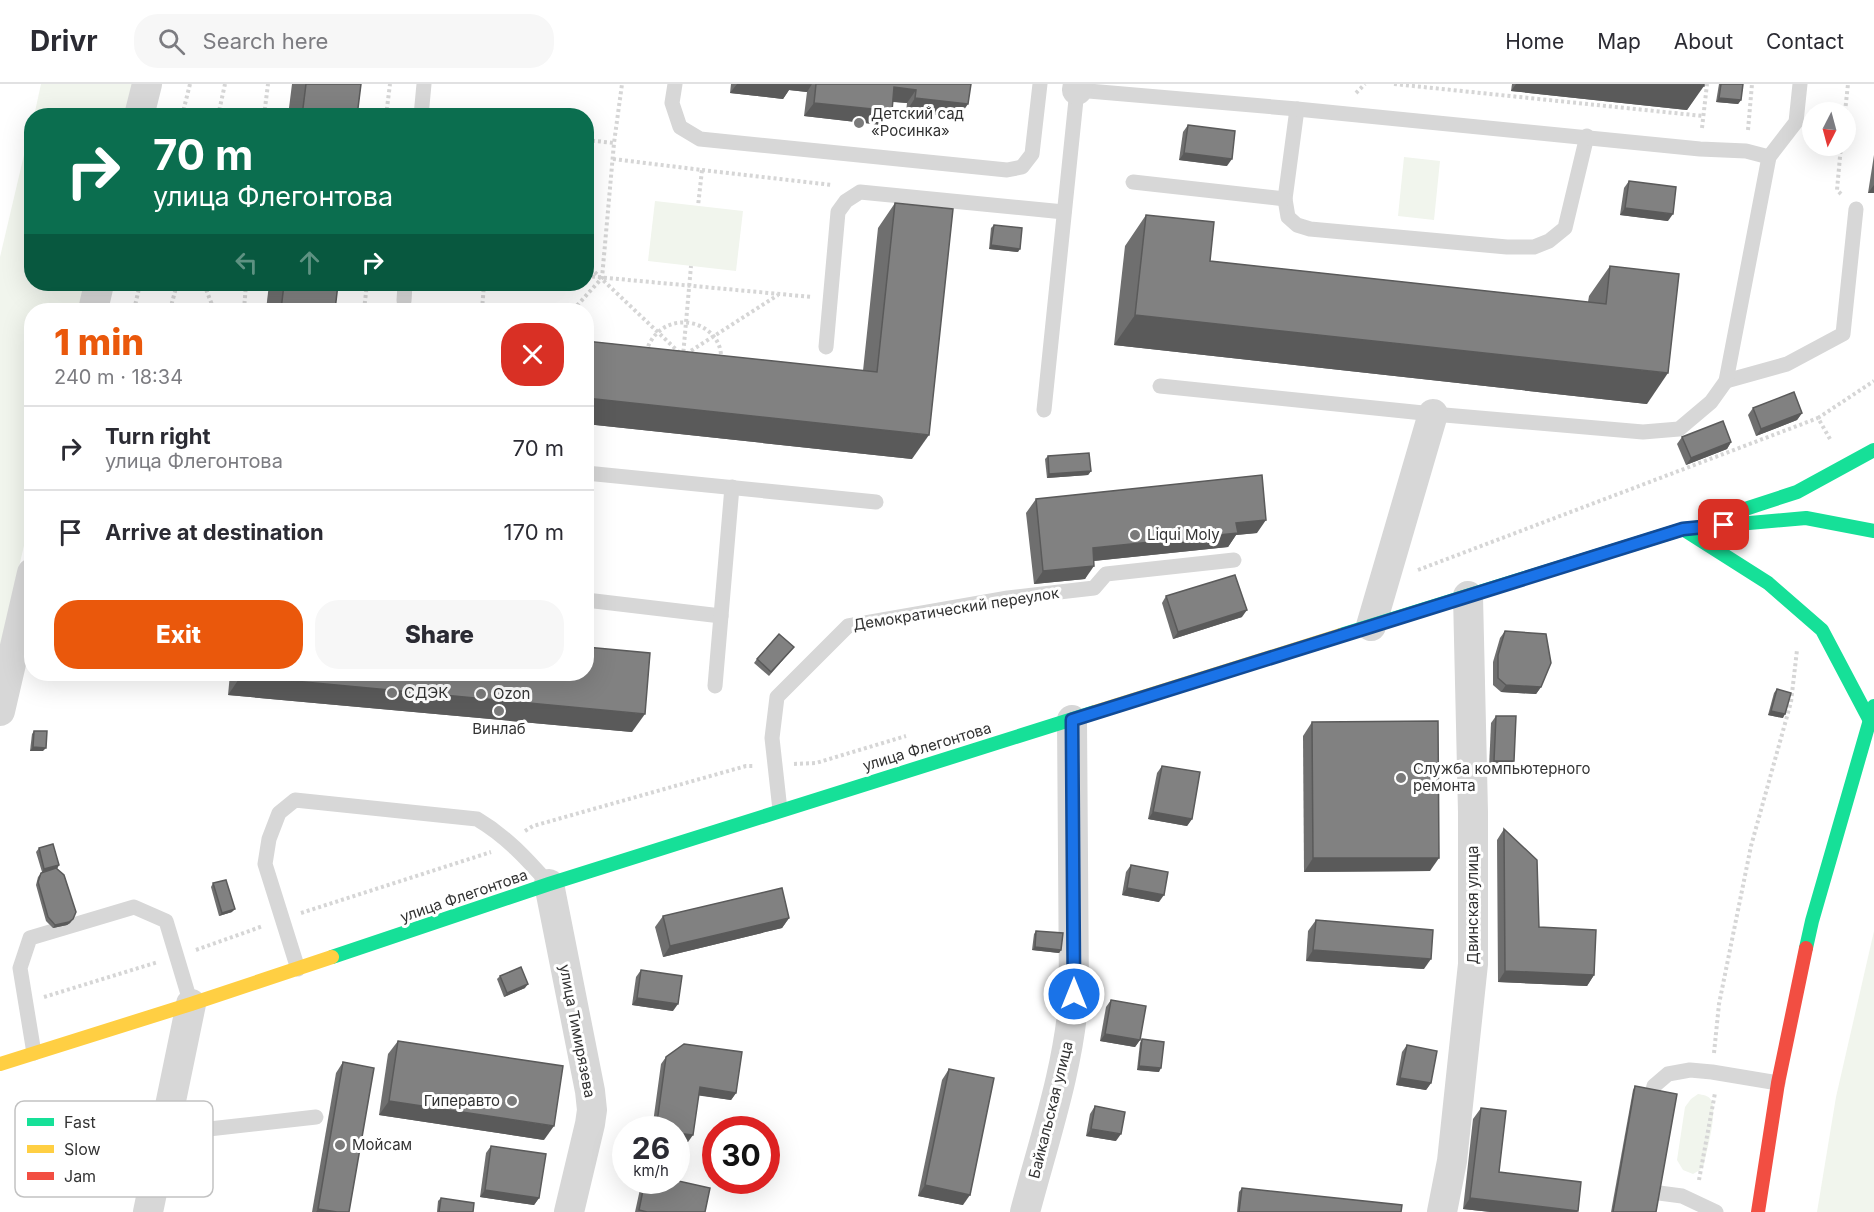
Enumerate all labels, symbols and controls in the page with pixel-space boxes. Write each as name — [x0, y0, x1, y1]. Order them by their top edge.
search box — [134, 14, 554, 68]
text: Drivr — [30, 24, 98, 58]
icon: search — [155, 25, 188, 58]
text: Search here — [203, 28, 328, 54]
text: Home — [1505, 29, 1564, 54]
text: Map — [1597, 29, 1641, 54]
text: About — [1674, 29, 1733, 54]
text: Contact — [1766, 29, 1844, 54]
north arrow — [1802, 102, 1856, 156]
map controls — [1802, 102, 1856, 156]
place label: Детский сад «Росинка» — [871, 104, 964, 140]
marker: Детский сад «Росинка» — [852, 116, 866, 130]
text: 70 m — [153, 129, 253, 180]
icon: right — [54, 132, 132, 210]
text: улица Флегонтова — [153, 180, 393, 213]
icon: left — [230, 246, 263, 279]
icon: ahead — [293, 246, 326, 279]
icon: right — [356, 246, 389, 279]
text: 1 min — [54, 320, 144, 364]
button: close — [501, 323, 564, 386]
text: 240 m · 18:34 — [54, 365, 183, 389]
text: Turn right — [105, 423, 211, 449]
icon: right — [54, 432, 87, 465]
text: 70 m — [513, 435, 564, 461]
text: улица Флегонтова — [105, 449, 283, 473]
pin — [1698, 499, 1749, 550]
icon: arrive — [1707, 508, 1740, 541]
icon: arrive — [54, 516, 87, 549]
text: Arrive at destination — [105, 519, 324, 545]
text: 170 m — [504, 519, 564, 545]
place label: Liqui Moly — [1147, 525, 1220, 544]
marker: Liqui Moly — [1128, 528, 1142, 542]
street label: Демократический переулок — [852, 583, 1060, 634]
button: Exit — [54, 600, 303, 669]
button: Share — [315, 600, 564, 669]
place label: СДЭК — [404, 683, 448, 702]
place label: Ozon — [493, 684, 530, 703]
marker: СДЭК — [385, 686, 399, 700]
marker: Ozon — [474, 687, 488, 701]
marker: Винлаб — [492, 704, 506, 718]
street label: улица Флегонтова — [860, 718, 993, 775]
place label: Винлаб — [472, 719, 526, 738]
place label: Служба компьютерного ремонта — [1413, 759, 1590, 795]
marker: Служба компьютерного ремонта — [1394, 771, 1408, 785]
street label: Двинская улица — [1463, 846, 1482, 964]
street label: улица Флегонтова — [398, 865, 530, 926]
position arrow — [1042, 962, 1106, 1026]
street label: улица Тимирязева — [555, 963, 600, 1099]
street label: Байкальская улица — [1024, 1039, 1077, 1180]
place label: Гиперавто — [424, 1091, 500, 1110]
marker: Гиперавто — [505, 1094, 519, 1108]
legend — [15, 1101, 213, 1197]
text: Fast — [64, 1112, 96, 1132]
speed limit sign: 30 — [702, 1116, 780, 1194]
text: 26 — [632, 1130, 670, 1166]
place label: Мойсам — [352, 1135, 412, 1154]
marker: Мойсам — [333, 1138, 347, 1152]
text: Slow — [64, 1139, 101, 1159]
text: km/h — [633, 1161, 669, 1180]
text: Jam — [64, 1166, 96, 1186]

